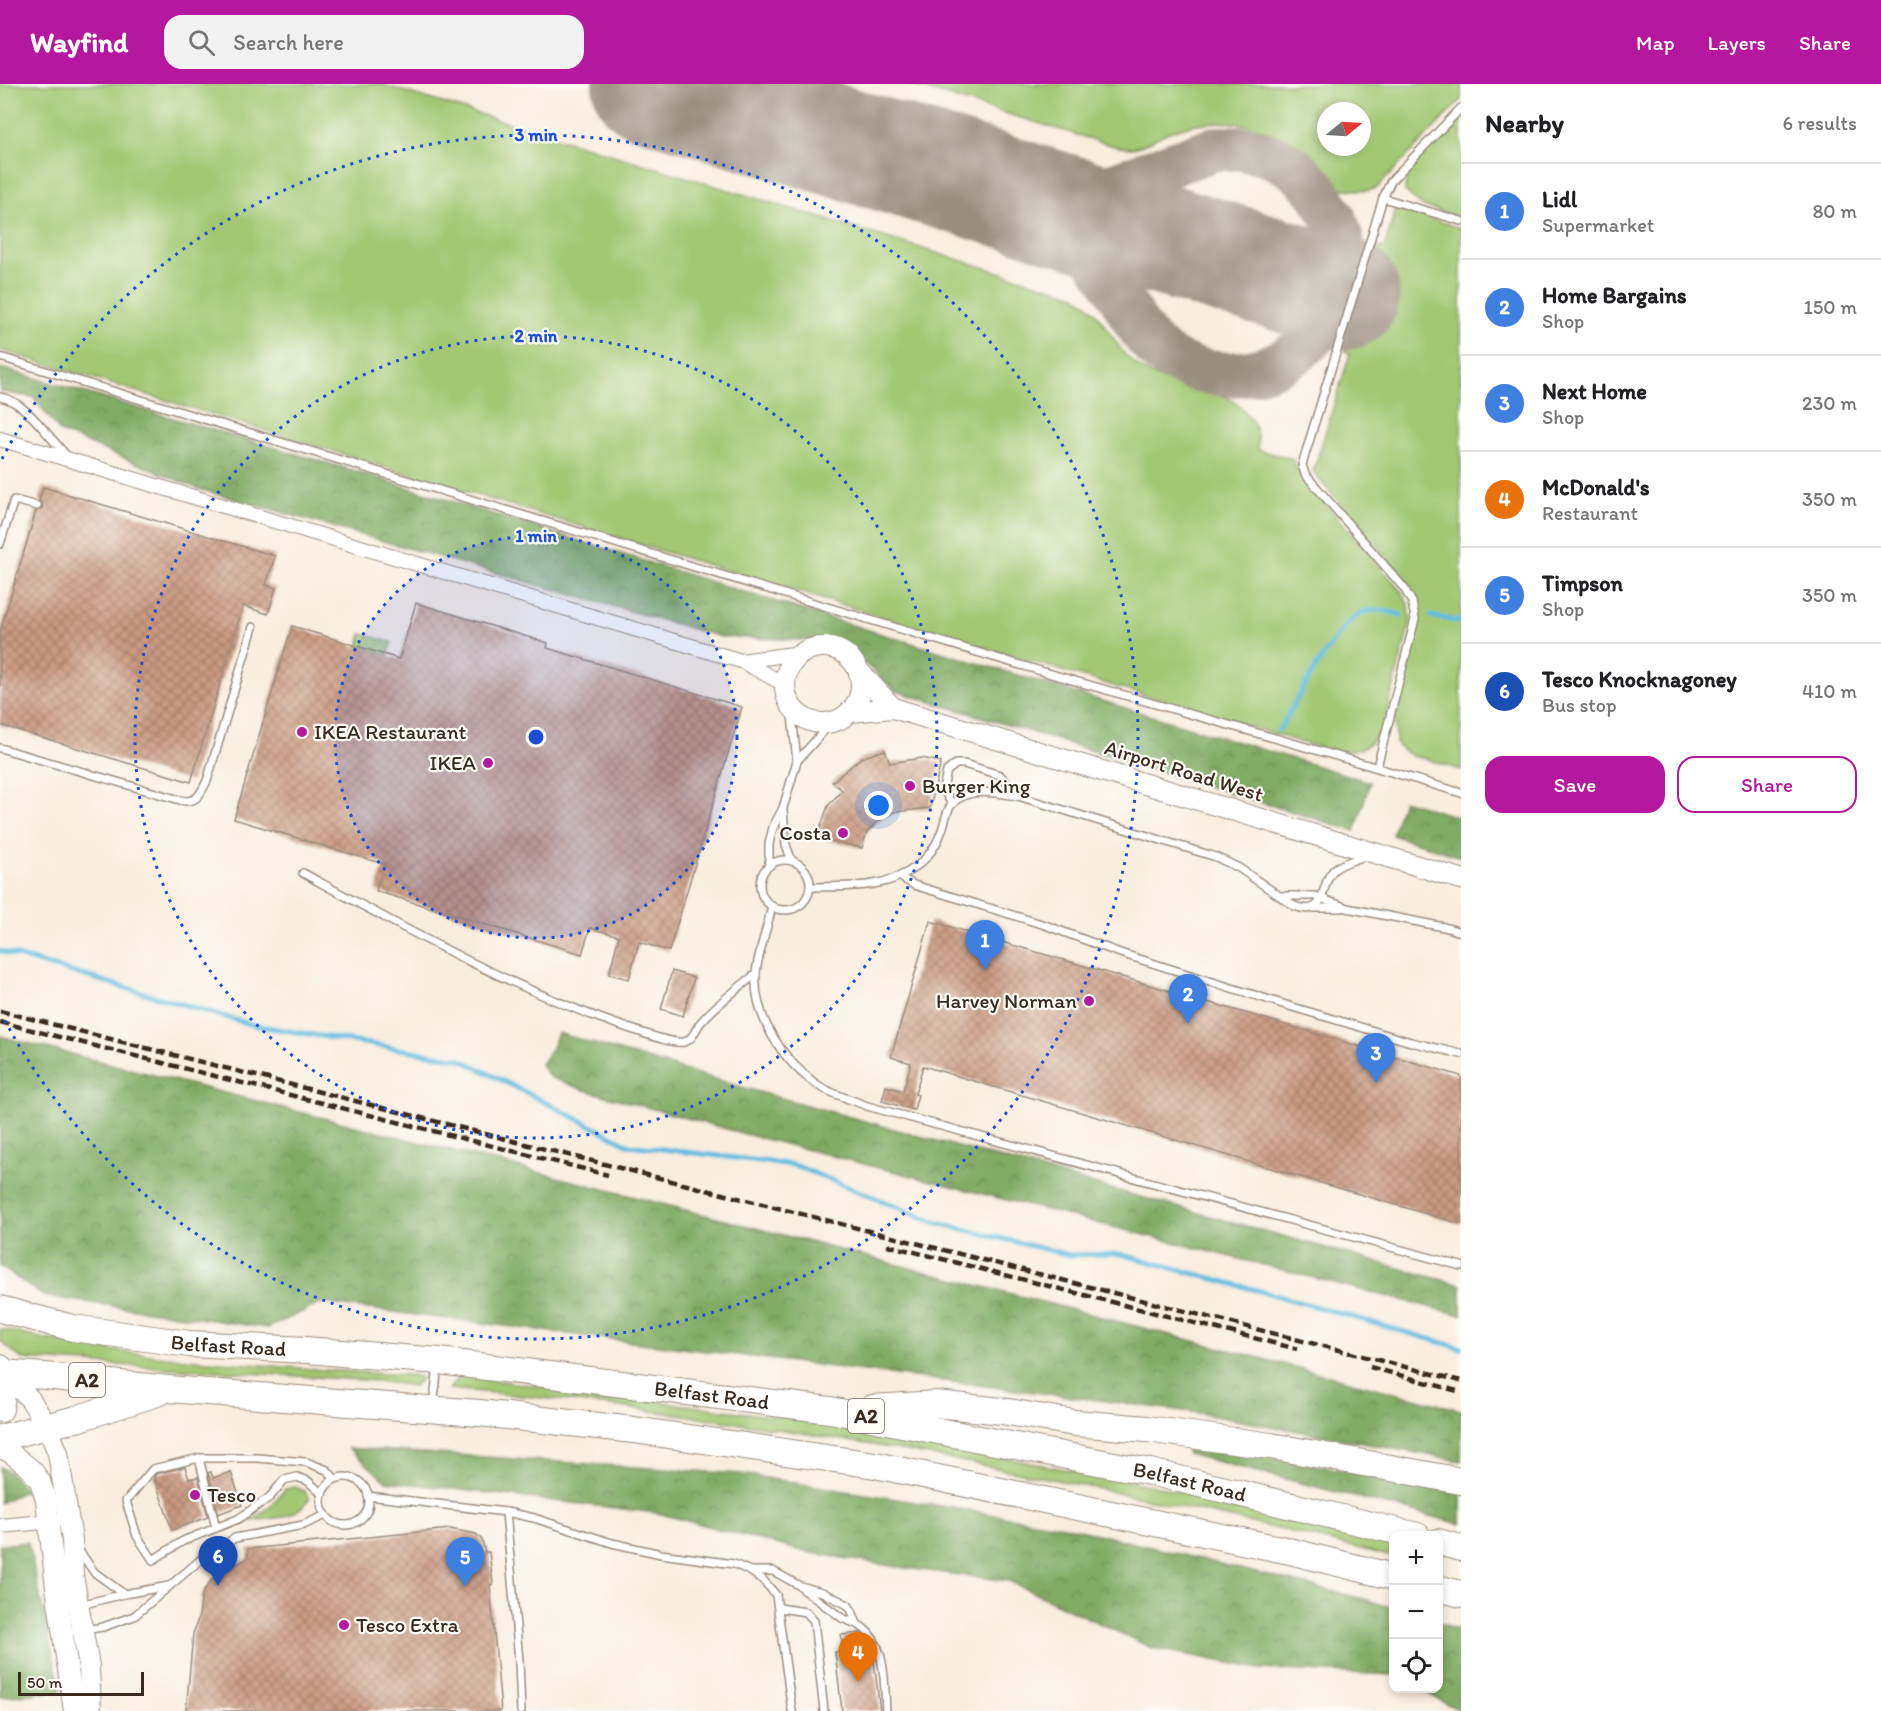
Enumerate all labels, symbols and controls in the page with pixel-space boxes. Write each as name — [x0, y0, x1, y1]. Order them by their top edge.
search box — [164, 15, 584, 69]
text: Wayfind — [30, 25, 128, 59]
icon: search — [185, 26, 218, 59]
text: Search here — [233, 29, 344, 56]
text: Map — [1636, 30, 1675, 55]
text: Layers — [1708, 30, 1766, 55]
text: Share — [1799, 30, 1851, 55]
north arrow — [1317, 102, 1371, 156]
text: Nearby — [1485, 107, 1564, 139]
text: 6 results — [1783, 111, 1857, 135]
text: 3 min — [514, 124, 558, 146]
text: Lidl — [1542, 186, 1577, 213]
text: 1 — [1500, 199, 1509, 223]
text: 80 m — [1812, 199, 1857, 223]
text: Supermarket — [1542, 213, 1654, 237]
text: Home Bargains — [1542, 282, 1687, 309]
text: 2 — [1499, 295, 1510, 319]
text: 150 m — [1804, 295, 1857, 319]
text: Shop — [1542, 309, 1584, 333]
text: 2 min — [515, 325, 558, 347]
text: Next Home — [1542, 378, 1647, 405]
text: 3 — [1499, 391, 1510, 415]
text: 230 m — [1802, 391, 1857, 415]
text: Shop — [1542, 405, 1584, 429]
text: McDonald's — [1542, 474, 1650, 501]
text: 4 — [1498, 487, 1511, 511]
text: 350 m — [1802, 487, 1857, 511]
text: Restaurant — [1542, 501, 1638, 525]
text: 1 min — [515, 525, 557, 547]
text: Timpson — [1542, 570, 1623, 597]
text: 5 — [1499, 583, 1510, 607]
text: 350 m — [1802, 583, 1857, 607]
text: Shop — [1542, 597, 1584, 621]
text: Tesco Knocknagoney — [1542, 666, 1737, 693]
text: 6 — [1499, 679, 1510, 703]
text: 410 m — [1802, 679, 1857, 703]
text: Bus stop — [1542, 693, 1617, 717]
place label: IKEA Restaurant — [314, 719, 467, 744]
marker: IKEA Restaurant — [295, 725, 309, 739]
centre of rings — [526, 727, 546, 747]
street label: Airport Road West — [1102, 734, 1267, 807]
place label: IKEA — [430, 750, 477, 775]
marker: IKEA — [481, 756, 495, 770]
button: Save — [1485, 756, 1665, 813]
button: Share — [1677, 756, 1857, 813]
place label: Burger King — [922, 773, 1031, 798]
marker: Burger King — [903, 779, 917, 793]
your location — [864, 791, 893, 820]
place label: Costa — [779, 820, 831, 845]
marker: Costa — [836, 826, 850, 840]
pin: 1 — [966, 920, 1004, 970]
pin: 2 — [1168, 974, 1208, 1024]
place label: Harvey Norman — [936, 988, 1077, 1013]
marker: Harvey Norman — [1082, 994, 1096, 1008]
pin: 3 — [1356, 1034, 1396, 1083]
street label: Belfast Road — [169, 1329, 287, 1361]
road number: A2 — [69, 1363, 105, 1397]
street label: Belfast Road — [653, 1375, 771, 1414]
road number: A2 — [848, 1399, 884, 1433]
street label: Belfast Road — [1131, 1456, 1249, 1507]
place label: Tesco — [207, 1482, 256, 1507]
marker: Tesco — [188, 1488, 202, 1502]
map controls — [1389, 1531, 1443, 1693]
button: + — [1389, 1531, 1443, 1585]
pin: 6 — [198, 1536, 238, 1586]
pin: 5 — [446, 1538, 484, 1587]
button: − — [1389, 1585, 1443, 1639]
place label: Tesco Extra — [356, 1612, 459, 1637]
marker: Tesco Extra — [337, 1618, 351, 1632]
pin: 4 — [838, 1632, 878, 1682]
button: locate — [1389, 1639, 1443, 1693]
scale bar — [18, 1669, 144, 1696]
text: 50 m — [27, 1673, 62, 1692]

